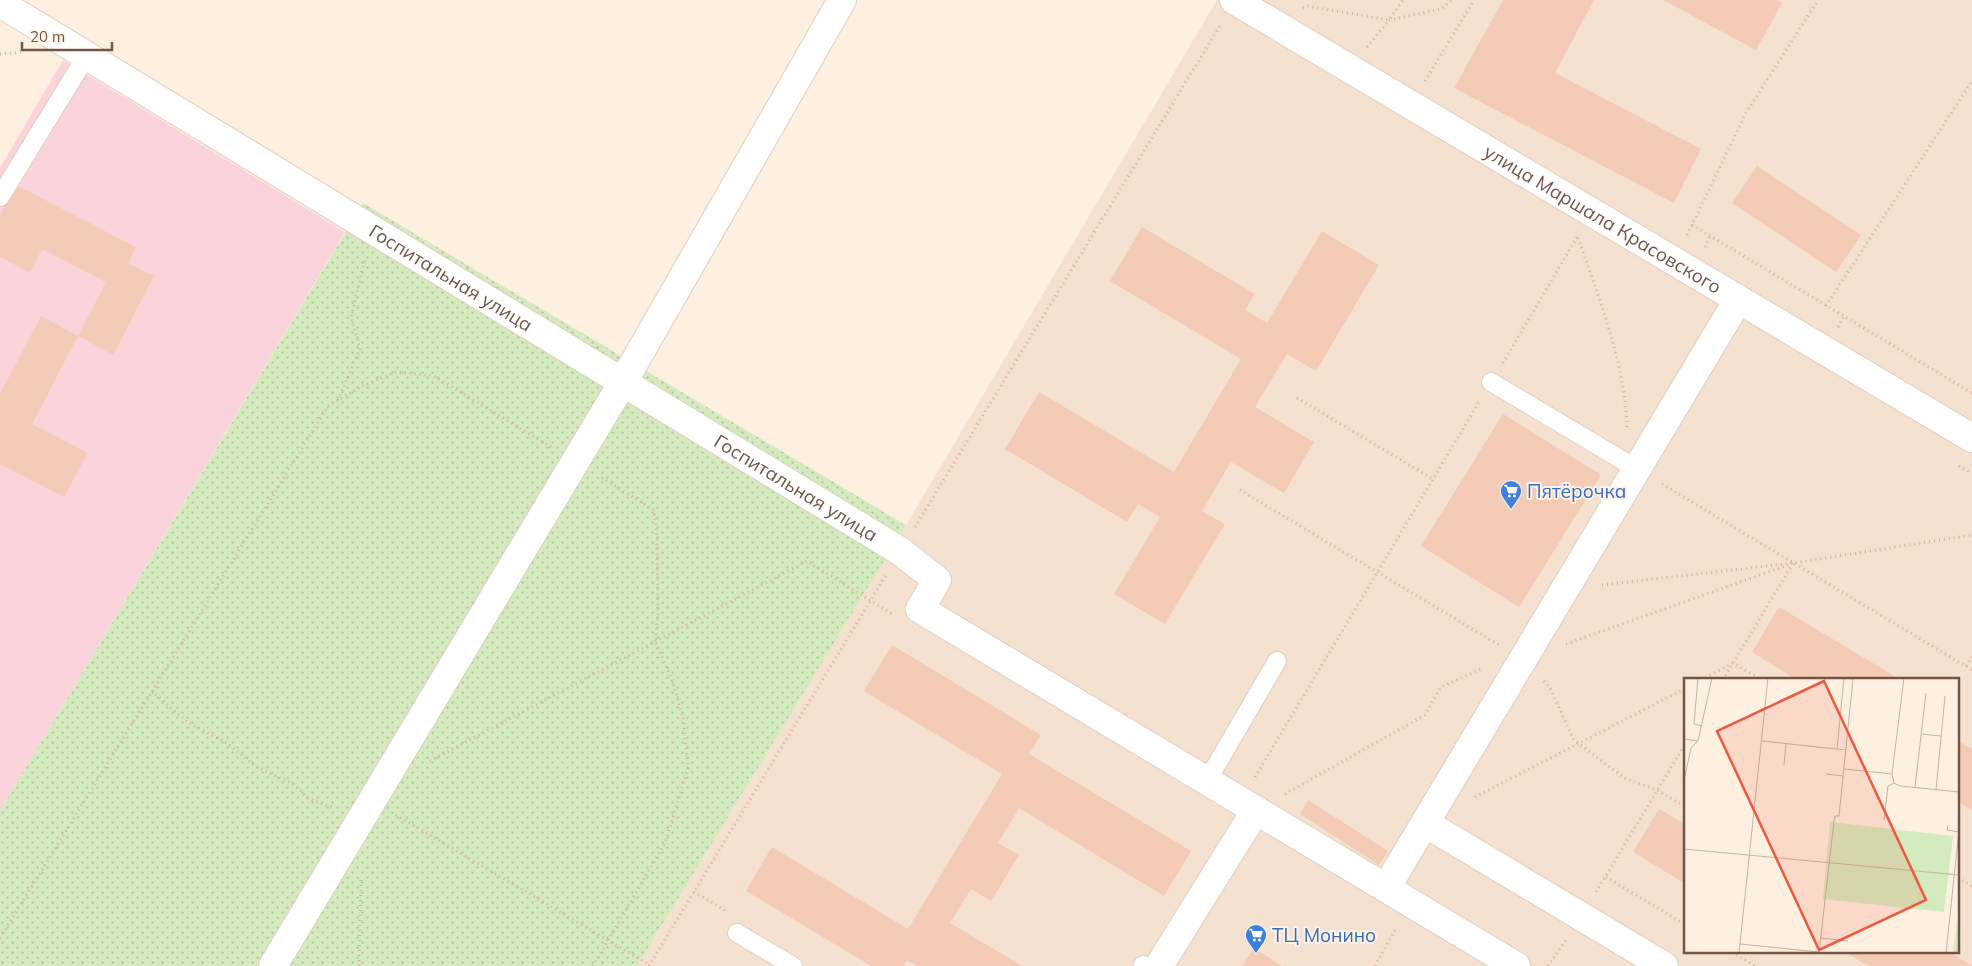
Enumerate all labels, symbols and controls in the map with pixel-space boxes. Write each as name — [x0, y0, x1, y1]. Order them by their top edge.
scale bar — [22, 20, 112, 52]
text: 20 m — [30, 27, 65, 46]
street label: улица Маршала Красовского — [1480, 139, 1726, 299]
street label: Госпитальная улица — [365, 219, 537, 337]
street label: Госпитальная улица — [710, 429, 882, 547]
supermarket icon: Пятёрочка — [1499, 479, 1523, 510]
place label: Пятёрочка — [1527, 479, 1626, 503]
inset map — [1684, 678, 1960, 954]
supermarket icon: ТЦ Монино — [1244, 923, 1268, 954]
place label: ТЦ Монино — [1272, 923, 1376, 947]

